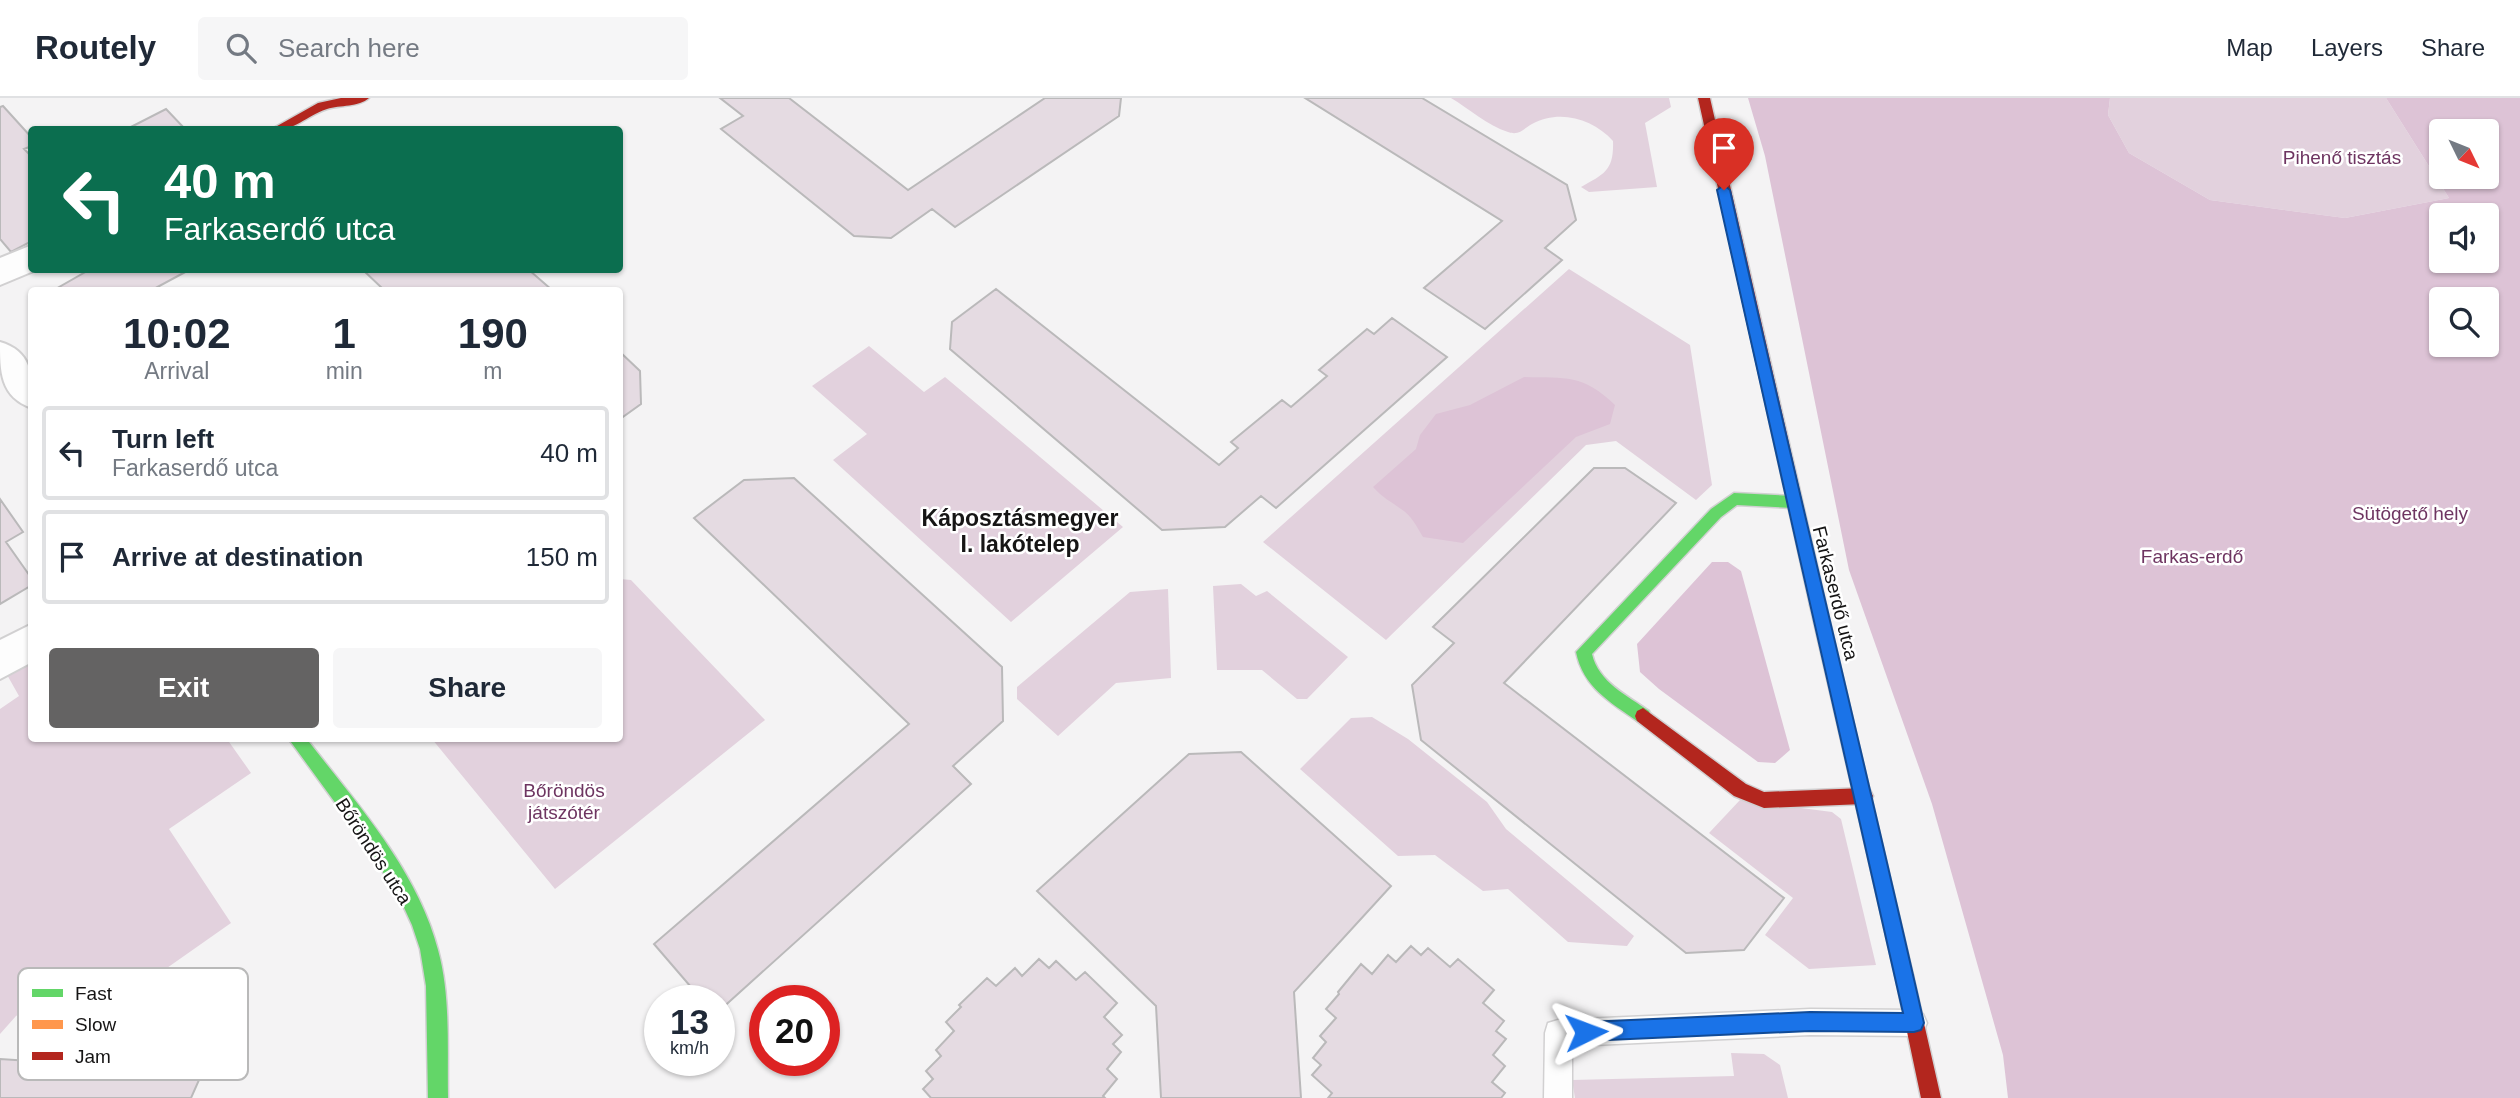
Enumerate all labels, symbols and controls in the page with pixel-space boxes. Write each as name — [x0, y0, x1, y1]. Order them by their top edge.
search box — [198, 17, 688, 80]
text: Routely — [35, 29, 156, 66]
icon: search — [222, 29, 260, 67]
text: Search here — [278, 33, 420, 63]
text: Map — [2226, 34, 2273, 61]
text: Layers — [2311, 34, 2383, 61]
text: Share — [2421, 34, 2485, 61]
pin — [1694, 118, 1754, 190]
north arrow — [2429, 119, 2499, 189]
map controls — [2429, 119, 2499, 357]
icon: arrive — [1705, 129, 1743, 167]
park label: Pihenő tisztás — [2283, 147, 2401, 168]
icon: left — [49, 154, 140, 245]
text: 40 m — [164, 154, 276, 208]
button: sound — [2429, 203, 2499, 273]
text: Farkaserdő utca — [164, 211, 395, 247]
button: search — [2429, 287, 2499, 357]
text: 10:02 — [123, 310, 231, 357]
text: 1 — [332, 310, 356, 357]
text: 190 — [458, 310, 528, 357]
text: Arrival — [144, 358, 209, 384]
text: min — [326, 358, 363, 384]
text: m — [483, 358, 502, 384]
text: Turn left — [112, 424, 214, 454]
icon: left — [53, 434, 91, 472]
text: 40 m — [540, 438, 598, 468]
text: Farkaserdő utca — [112, 455, 278, 481]
park label: Sütögető hely — [2352, 503, 2469, 524]
district label: Káposztásmegyer I. lakótelep — [922, 505, 1118, 557]
street label: Farkaserdő utca — [1809, 524, 1862, 663]
icon: arrive — [53, 538, 91, 576]
text: Arrive at destination — [112, 542, 363, 572]
text: 150 m — [526, 542, 598, 572]
park label: Farkas-erdő — [2141, 546, 2243, 567]
button: Exit — [49, 648, 319, 728]
button: Share — [333, 648, 602, 728]
park label: Bőröndös játszótér — [523, 780, 605, 823]
street label: Bőröndös utca — [331, 794, 416, 909]
legend — [18, 968, 248, 1080]
text: Fast — [75, 983, 113, 1004]
speed limit sign: 20 — [749, 985, 840, 1076]
position arrow — [1549, 995, 1623, 1069]
text: 13 — [670, 1002, 709, 1041]
text: Slow — [75, 1014, 116, 1035]
text: km/h — [670, 1038, 709, 1058]
text: Jam — [75, 1046, 111, 1067]

